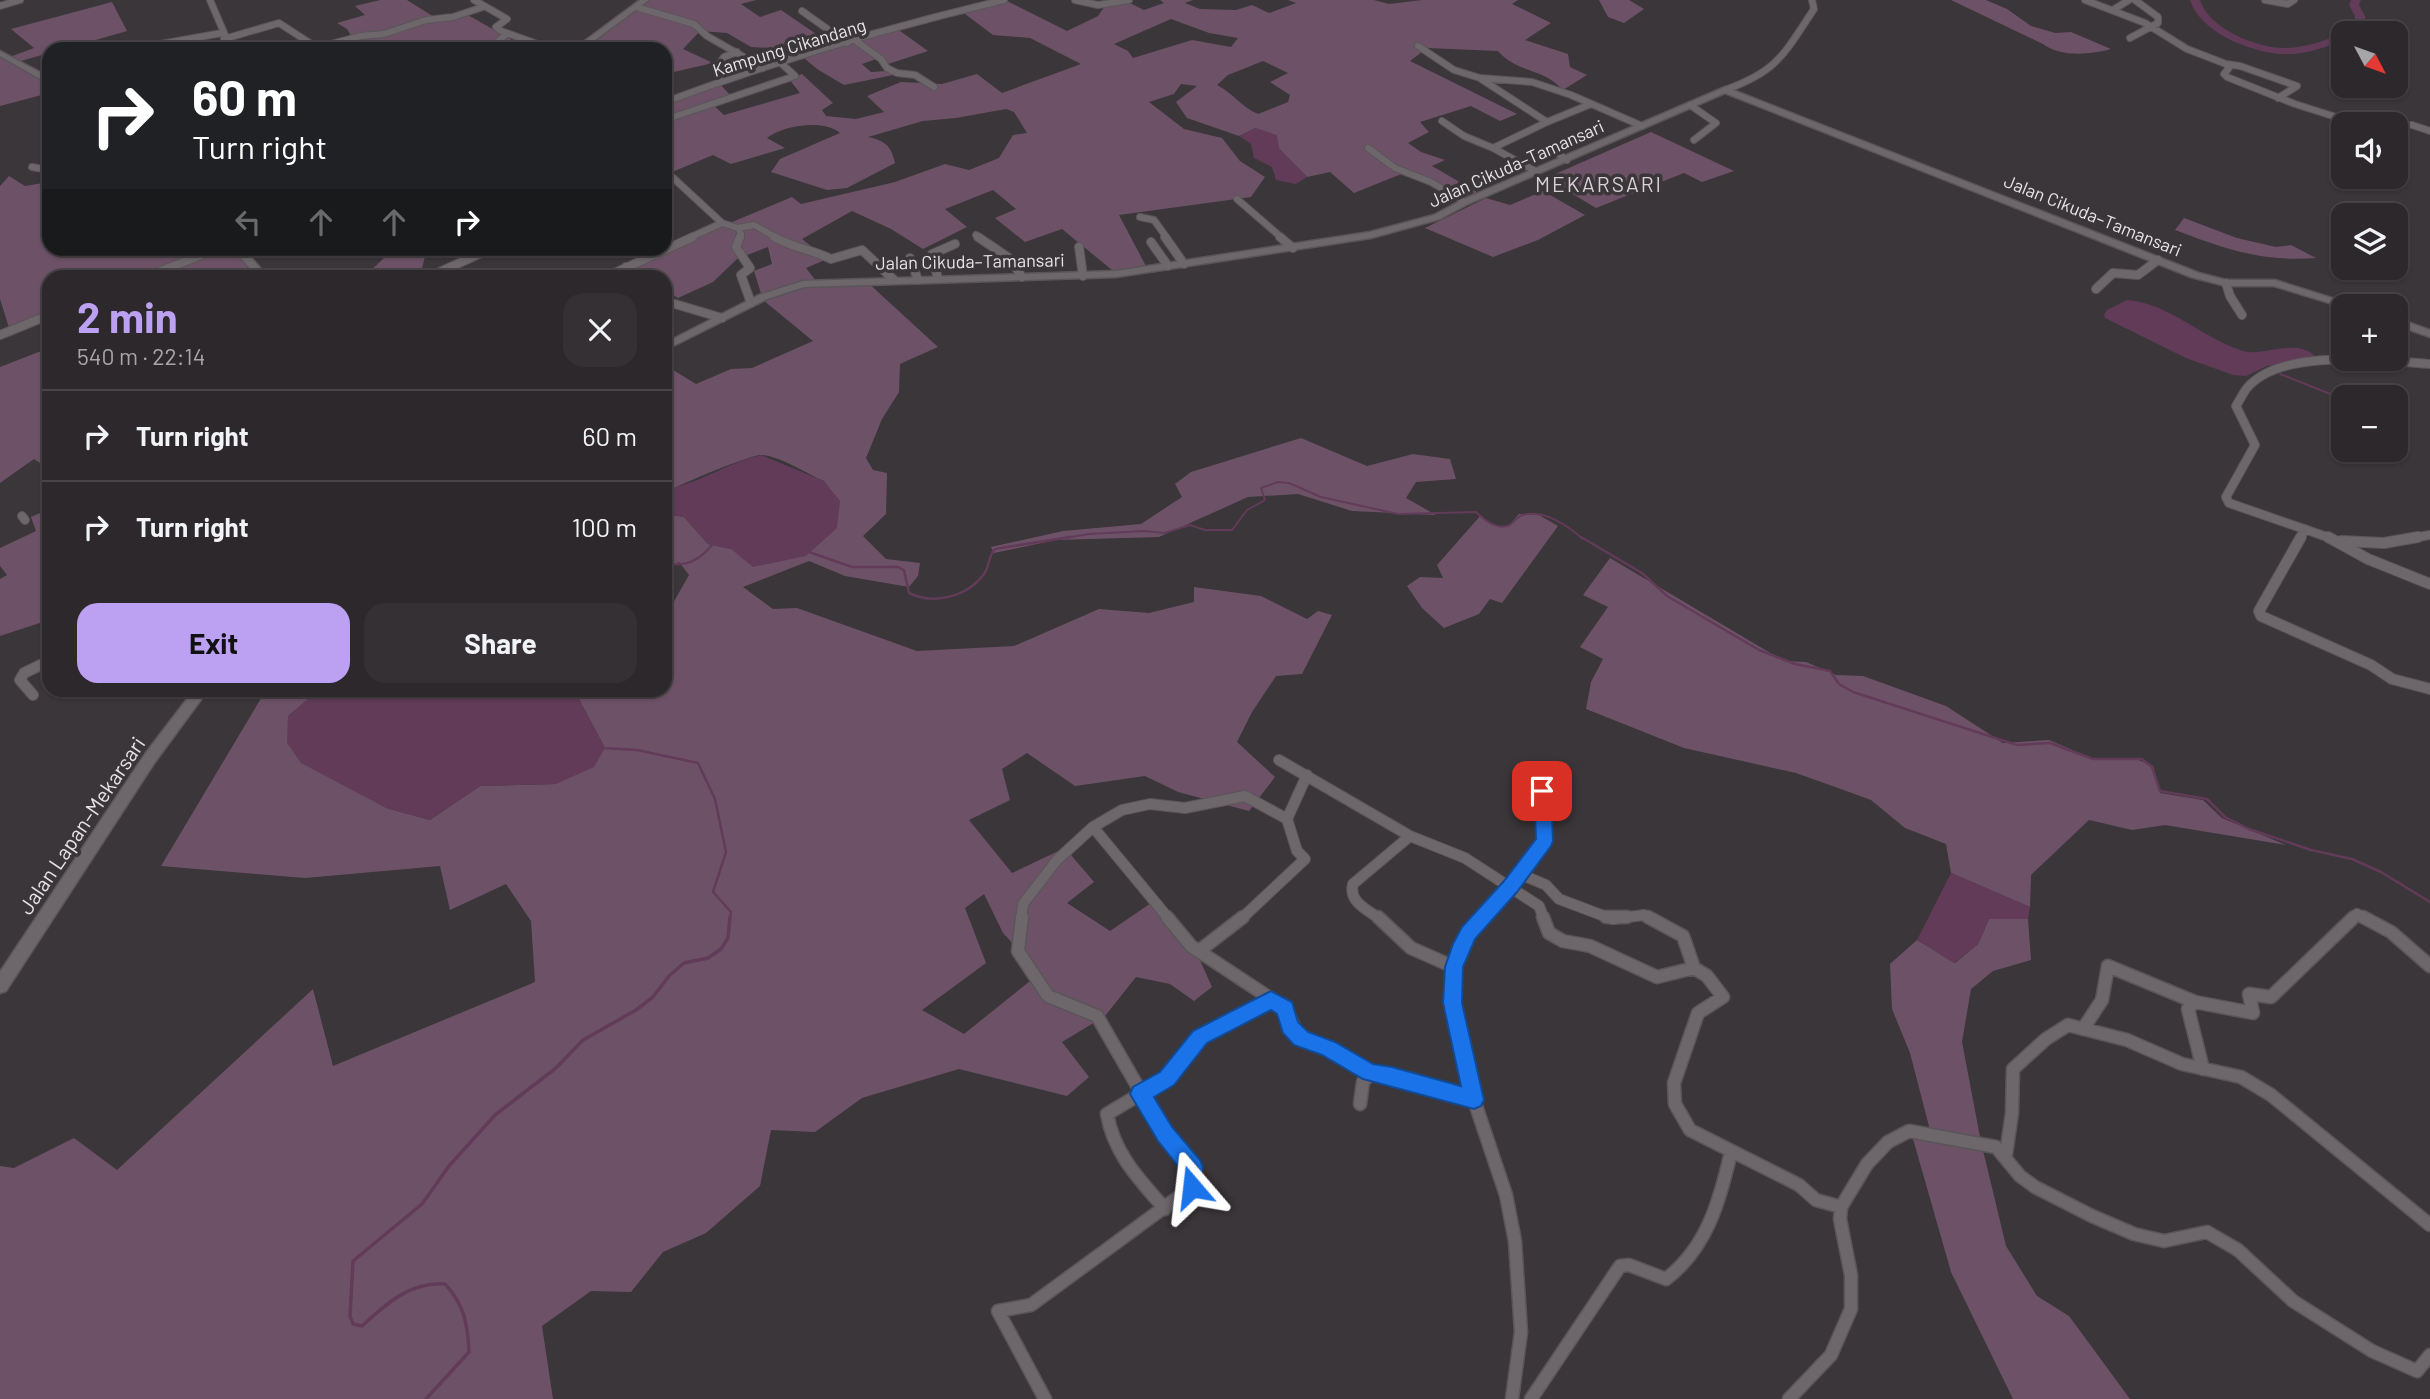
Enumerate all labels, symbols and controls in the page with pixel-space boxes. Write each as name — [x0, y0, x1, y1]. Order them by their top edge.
street label: Kampung Cikandang — [710, 13, 868, 81]
north arrow — [2331, 21, 2408, 98]
map controls — [2331, 21, 2408, 462]
text: 60 m — [192, 67, 297, 126]
icon: right — [77, 70, 168, 161]
button: sound — [2331, 112, 2408, 189]
street label: Jalan Cikuda–Tamansari — [1425, 114, 1607, 212]
text: Turn right — [192, 127, 327, 165]
street label: Jalan Cikuda–Tamansari — [2001, 169, 2185, 261]
district label: MEKARSARI — [1535, 171, 1663, 196]
icon: left — [229, 203, 267, 241]
icon: ahead — [302, 203, 340, 241]
icon: ahead — [375, 203, 413, 241]
icon: right — [448, 203, 486, 241]
button: layers — [2331, 203, 2408, 280]
street label: Jalan Cikuda–Tamansari — [875, 248, 1065, 274]
text: 2 min — [77, 291, 178, 341]
button: close — [563, 293, 637, 367]
button: + — [2331, 294, 2408, 371]
text: 540 m · 22:14 — [77, 342, 205, 370]
button: − — [2331, 385, 2408, 462]
icon: right — [77, 417, 115, 455]
text: Turn right — [136, 420, 249, 451]
text: 60 m — [582, 420, 637, 451]
icon: right — [77, 508, 115, 546]
text: Turn right — [136, 511, 249, 542]
text: 100 m — [572, 511, 637, 542]
button: Exit — [77, 603, 350, 683]
button: Share — [364, 603, 637, 683]
street label: Jalan Lapan–Mekarsari — [12, 732, 150, 918]
pin — [1512, 761, 1572, 821]
icon: arrive — [1523, 772, 1561, 810]
position arrow — [1155, 1150, 1229, 1224]

